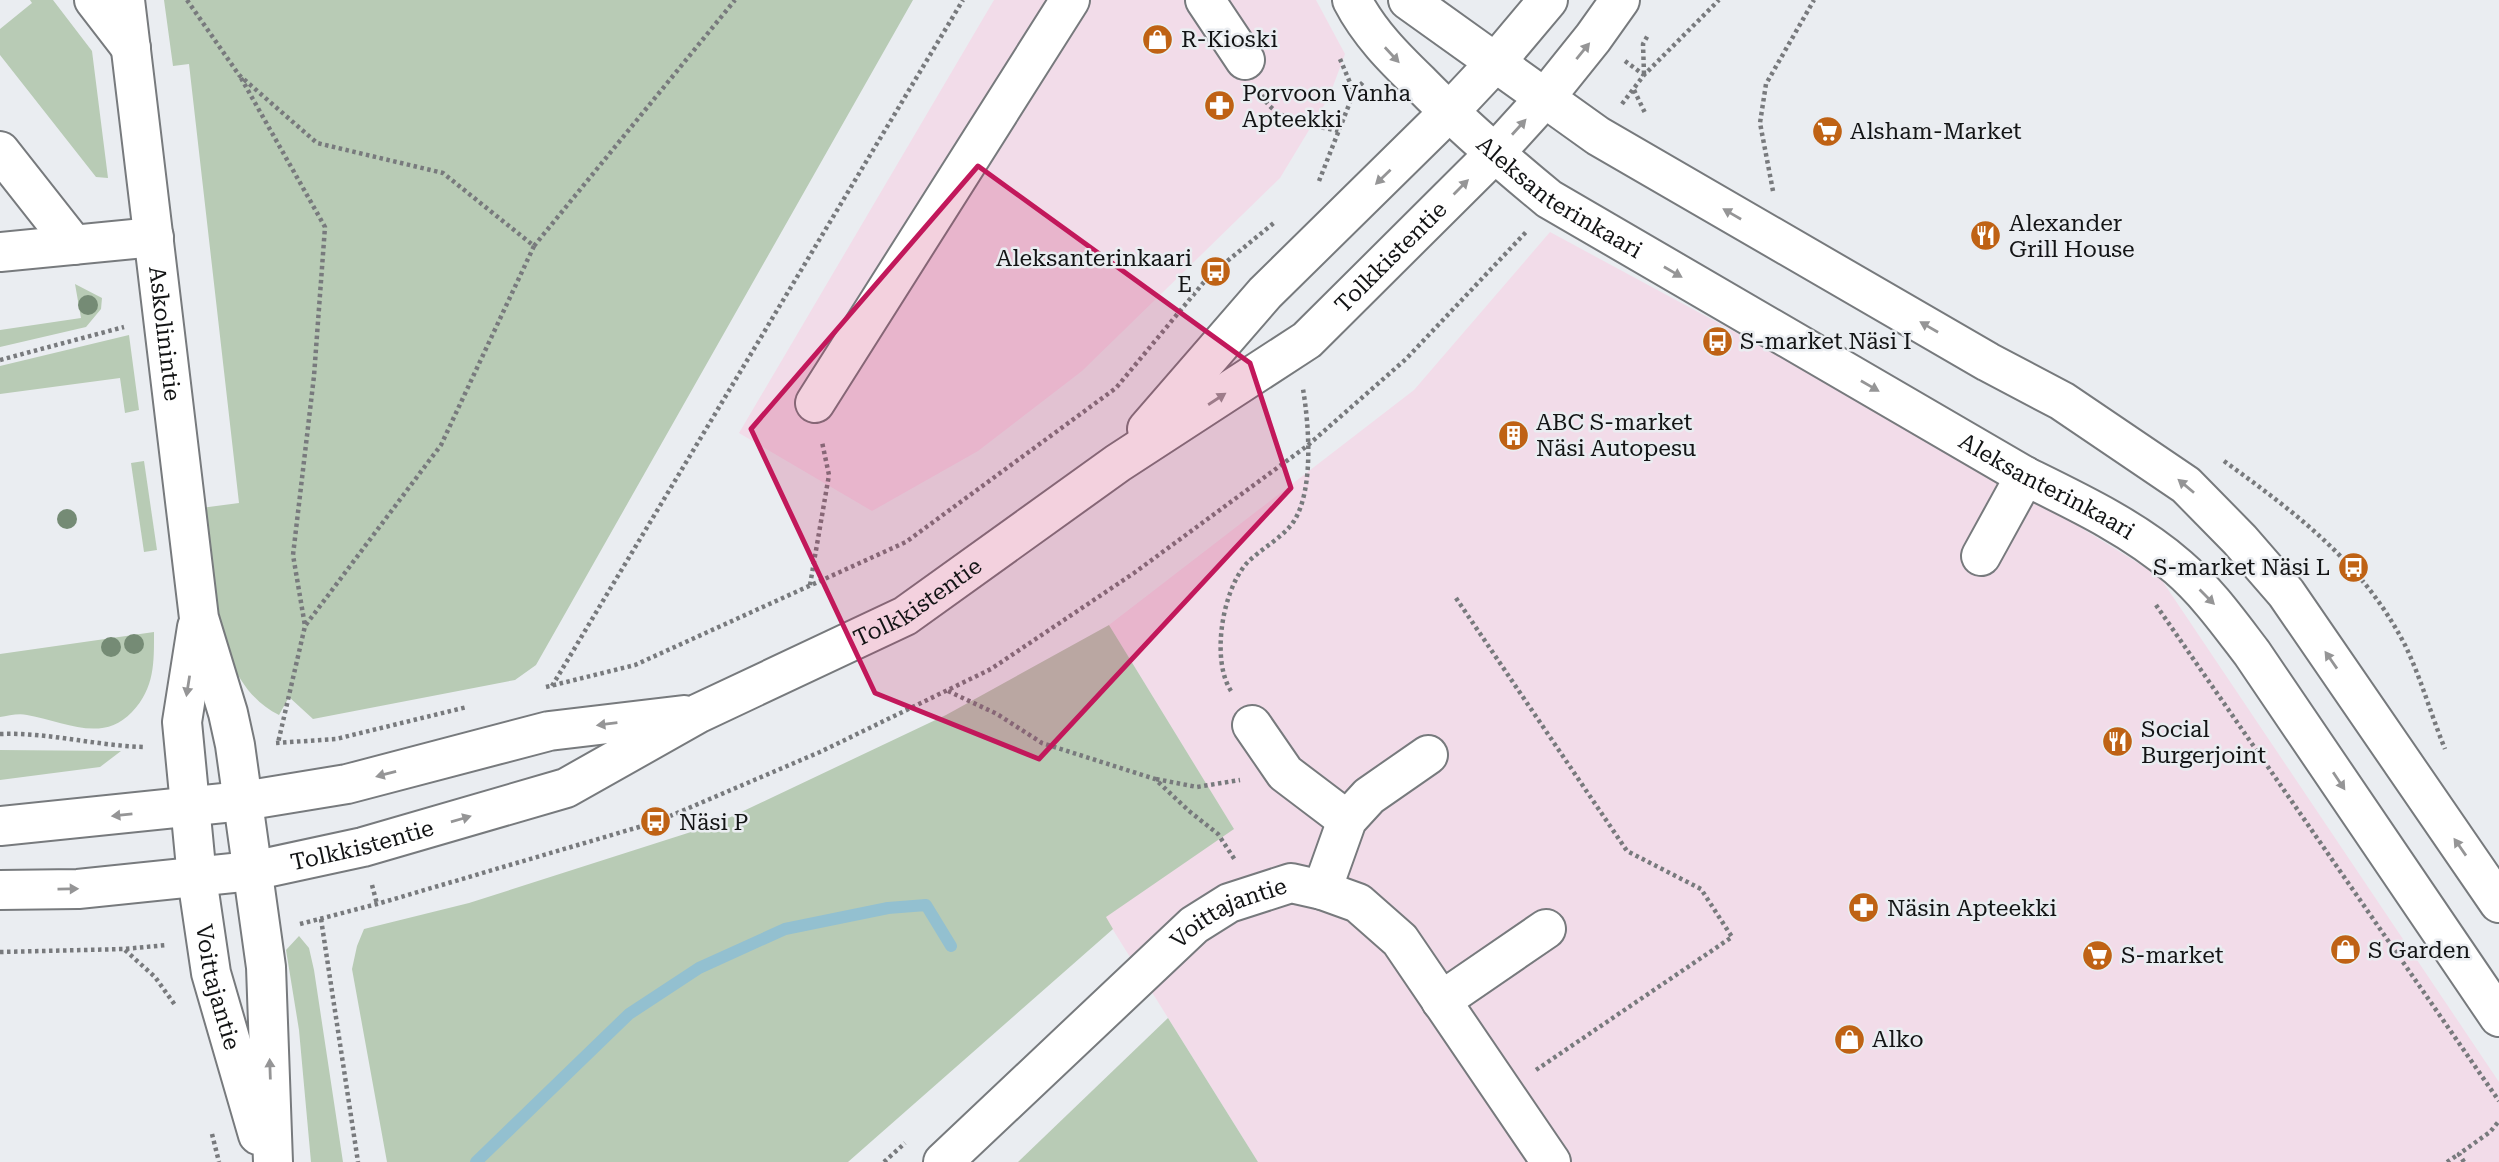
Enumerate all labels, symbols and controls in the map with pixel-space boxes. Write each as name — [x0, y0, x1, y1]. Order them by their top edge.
shop icon: R-Kioski — [1141, 22, 1175, 56]
place label: R-Kioski — [1181, 26, 1278, 53]
one-way arrow — [1575, 42, 1590, 59]
one-way arrow — [1384, 46, 1400, 64]
place label: Porvoon Vanha Apteekki — [1242, 80, 1411, 133]
pharmacy icon: Porvoon Vanha Apteekki — [1202, 89, 1236, 123]
supermarket icon: Alsham-Market — [1810, 114, 1844, 148]
one-way arrow — [1511, 118, 1527, 136]
place label: Alsham-Market — [1850, 118, 2022, 145]
street label: Aleksanterinkaari — [1471, 131, 1647, 264]
one-way arrow — [1374, 169, 1391, 186]
one-way arrow — [1453, 178, 1470, 195]
street label: Tolkkistentie — [1330, 196, 1452, 318]
one-way arrow — [1723, 207, 1742, 220]
place label: Alexander Grill House — [2009, 210, 2135, 263]
restaurant icon: Alexander Grill House — [1969, 219, 2003, 253]
place label: Aleksanterinkaari E — [996, 245, 1192, 298]
bus stop icon: Aleksanterinkaari E — [1198, 254, 1232, 288]
street label: Askolinintie — [143, 265, 186, 402]
one-way arrow — [1664, 266, 1683, 278]
one-way arrow — [1920, 321, 1939, 334]
bus stop icon: S-market Näsi I — [1700, 324, 1734, 358]
place label: S-market Näsi I — [1740, 328, 1912, 355]
one-way arrow — [1861, 380, 1880, 392]
one-way arrow — [1207, 393, 1226, 406]
place label: ABC S-market Näsi Autopesu — [1536, 409, 1696, 462]
building icon: ABC S-market Näsi Autopesu — [1496, 418, 1530, 452]
street label: Aleksanterinkaari — [1954, 427, 2139, 545]
one-way arrow — [2177, 478, 2195, 494]
bus stop icon: S-market Näsi L — [2336, 550, 2370, 584]
street label: Tolkkistentie — [849, 552, 987, 652]
place label: S-market Näsi L — [2153, 554, 2330, 581]
one-way arrow — [2199, 588, 2216, 605]
one-way arrow — [2325, 650, 2338, 670]
one-way arrow — [182, 675, 193, 697]
place label: Social Burgerjoint — [2141, 716, 2266, 769]
one-way arrow — [596, 718, 618, 729]
restaurant icon: Social Burgerjoint — [2101, 725, 2135, 759]
one-way arrow — [375, 769, 397, 780]
one-way arrow — [2332, 772, 2345, 791]
bus stop icon: Näsi P — [639, 805, 673, 839]
place label: Näsi P — [679, 809, 748, 836]
one-way arrow — [111, 810, 133, 821]
one-way arrow — [451, 813, 472, 823]
street label: Tolkkistentie — [288, 814, 437, 876]
one-way arrow — [2453, 838, 2467, 856]
street label: Voittajantie — [1165, 872, 1290, 954]
one-way arrow — [57, 884, 79, 895]
pharmacy icon: Näsin Apteekki — [1847, 891, 1881, 925]
place label: Näsin Apteekki — [1887, 895, 2057, 922]
street label: Voittajantie — [190, 922, 246, 1053]
shop icon: S Garden — [2328, 933, 2362, 967]
place label: S Garden — [2368, 937, 2470, 964]
supermarket icon: S-market — [2081, 938, 2115, 972]
place label: S-market — [2121, 942, 2224, 969]
shop icon: Alko — [1832, 1022, 1866, 1056]
place label: Alko — [1872, 1026, 1924, 1053]
one-way arrow — [264, 1058, 276, 1080]

